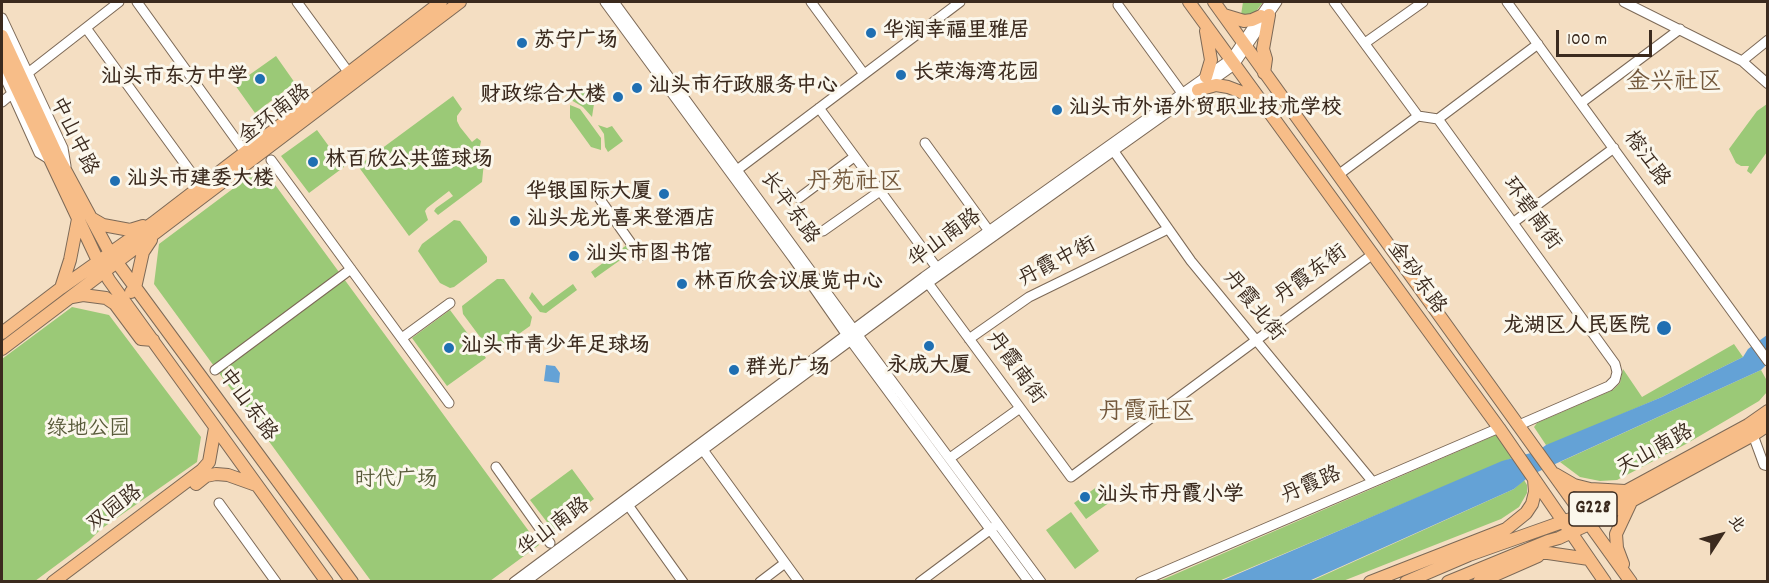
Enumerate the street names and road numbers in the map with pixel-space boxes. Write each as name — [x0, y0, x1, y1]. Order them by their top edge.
street label: 金环南路 — [235, 81, 317, 151]
street label: 中山中路 — [42, 94, 102, 180]
street label: 榕江路 — [1616, 127, 1674, 193]
street label: 长平东路 — [753, 168, 823, 250]
street label: 环碧南街 — [1495, 174, 1565, 256]
street label: 华山南路 — [905, 205, 987, 275]
street label: 丹霞中街 — [1015, 234, 1101, 294]
street label: 金砂东路 — [1380, 238, 1450, 320]
street label: 丹霞东街 — [1271, 241, 1353, 311]
street label: 丹霞北街 — [1216, 266, 1288, 348]
street label: 丹霞南街 — [979, 328, 1049, 410]
street label: 中山东路 — [211, 365, 281, 447]
street label: 天山南路 — [1613, 421, 1699, 483]
street label: 丹霞路 — [1278, 463, 1346, 511]
street label: 双园路 — [83, 481, 149, 539]
road number: G228 — [1569, 492, 1617, 526]
street label: 华山南路 — [514, 494, 596, 564]

